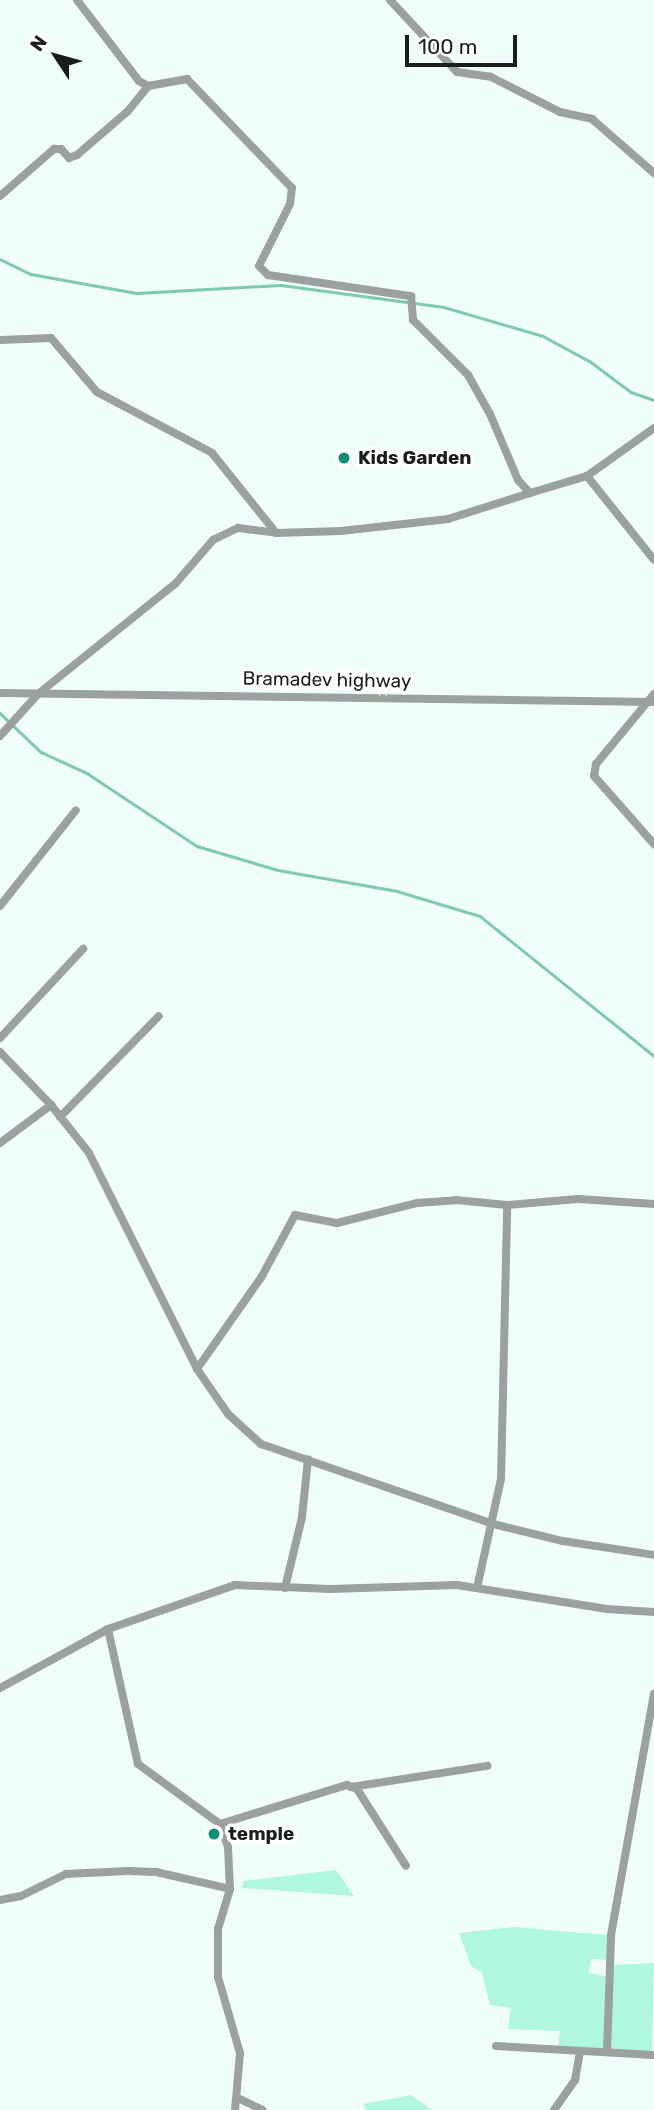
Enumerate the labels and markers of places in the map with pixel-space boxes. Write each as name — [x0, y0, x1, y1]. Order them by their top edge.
place label: Kids Garden — [358, 447, 471, 469]
marker: Kids Garden — [336, 450, 352, 466]
place label: temple — [228, 1823, 294, 1845]
marker: temple — [206, 1826, 222, 1842]

